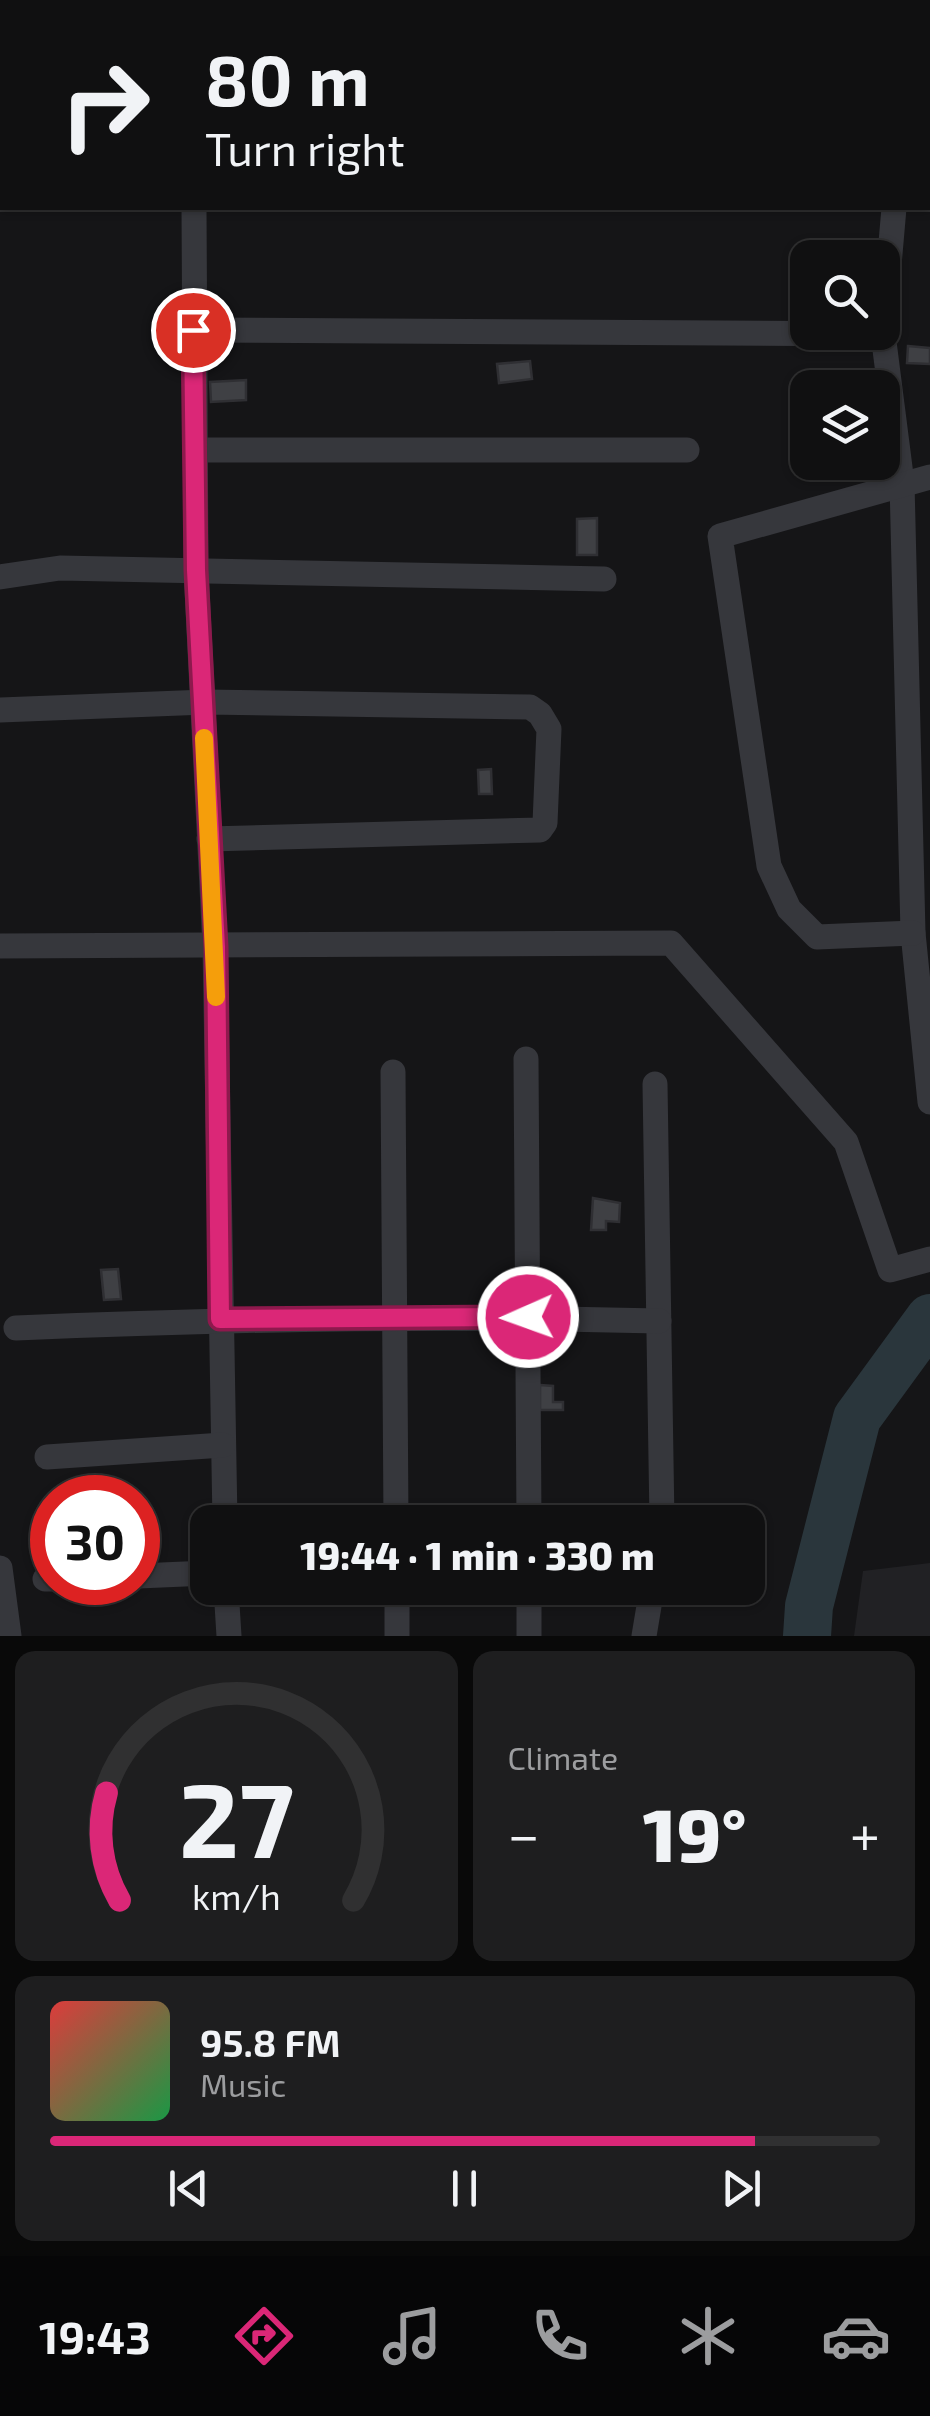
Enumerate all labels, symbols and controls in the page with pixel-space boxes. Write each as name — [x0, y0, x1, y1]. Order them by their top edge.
text: 80 m — [205, 36, 370, 120]
icon: right — [40, 40, 170, 170]
text: Turn right — [205, 121, 405, 175]
map controls — [790, 240, 900, 480]
button: search — [790, 240, 900, 350]
pin — [151, 288, 236, 373]
icon: arrive — [166, 303, 221, 358]
button: layers — [790, 370, 900, 480]
position arrow — [476, 1265, 580, 1369]
speed limit sign: 30 — [30, 1475, 160, 1605]
text: 19:44 · 1 min · 330 m — [300, 1532, 655, 1578]
text: Climate — [508, 1738, 618, 1776]
text: 27 — [179, 1754, 294, 1879]
text: 19° — [643, 1787, 747, 1877]
text: − — [508, 1800, 540, 1866]
text: + — [850, 1800, 880, 1866]
text: km/h — [192, 1874, 281, 1917]
text: 95.8 FM — [200, 2019, 341, 2065]
text: Music — [200, 2065, 286, 2103]
icon: previous — [161, 2161, 216, 2216]
icon: pause — [437, 2161, 492, 2216]
icon: next — [714, 2161, 769, 2216]
icon: directions — [229, 2301, 299, 2371]
icon: music — [377, 2301, 447, 2371]
icon: phone — [525, 2301, 595, 2371]
icon: climate — [673, 2301, 743, 2371]
icon: car — [821, 2301, 891, 2371]
text: 19:43 — [39, 2309, 151, 2363]

